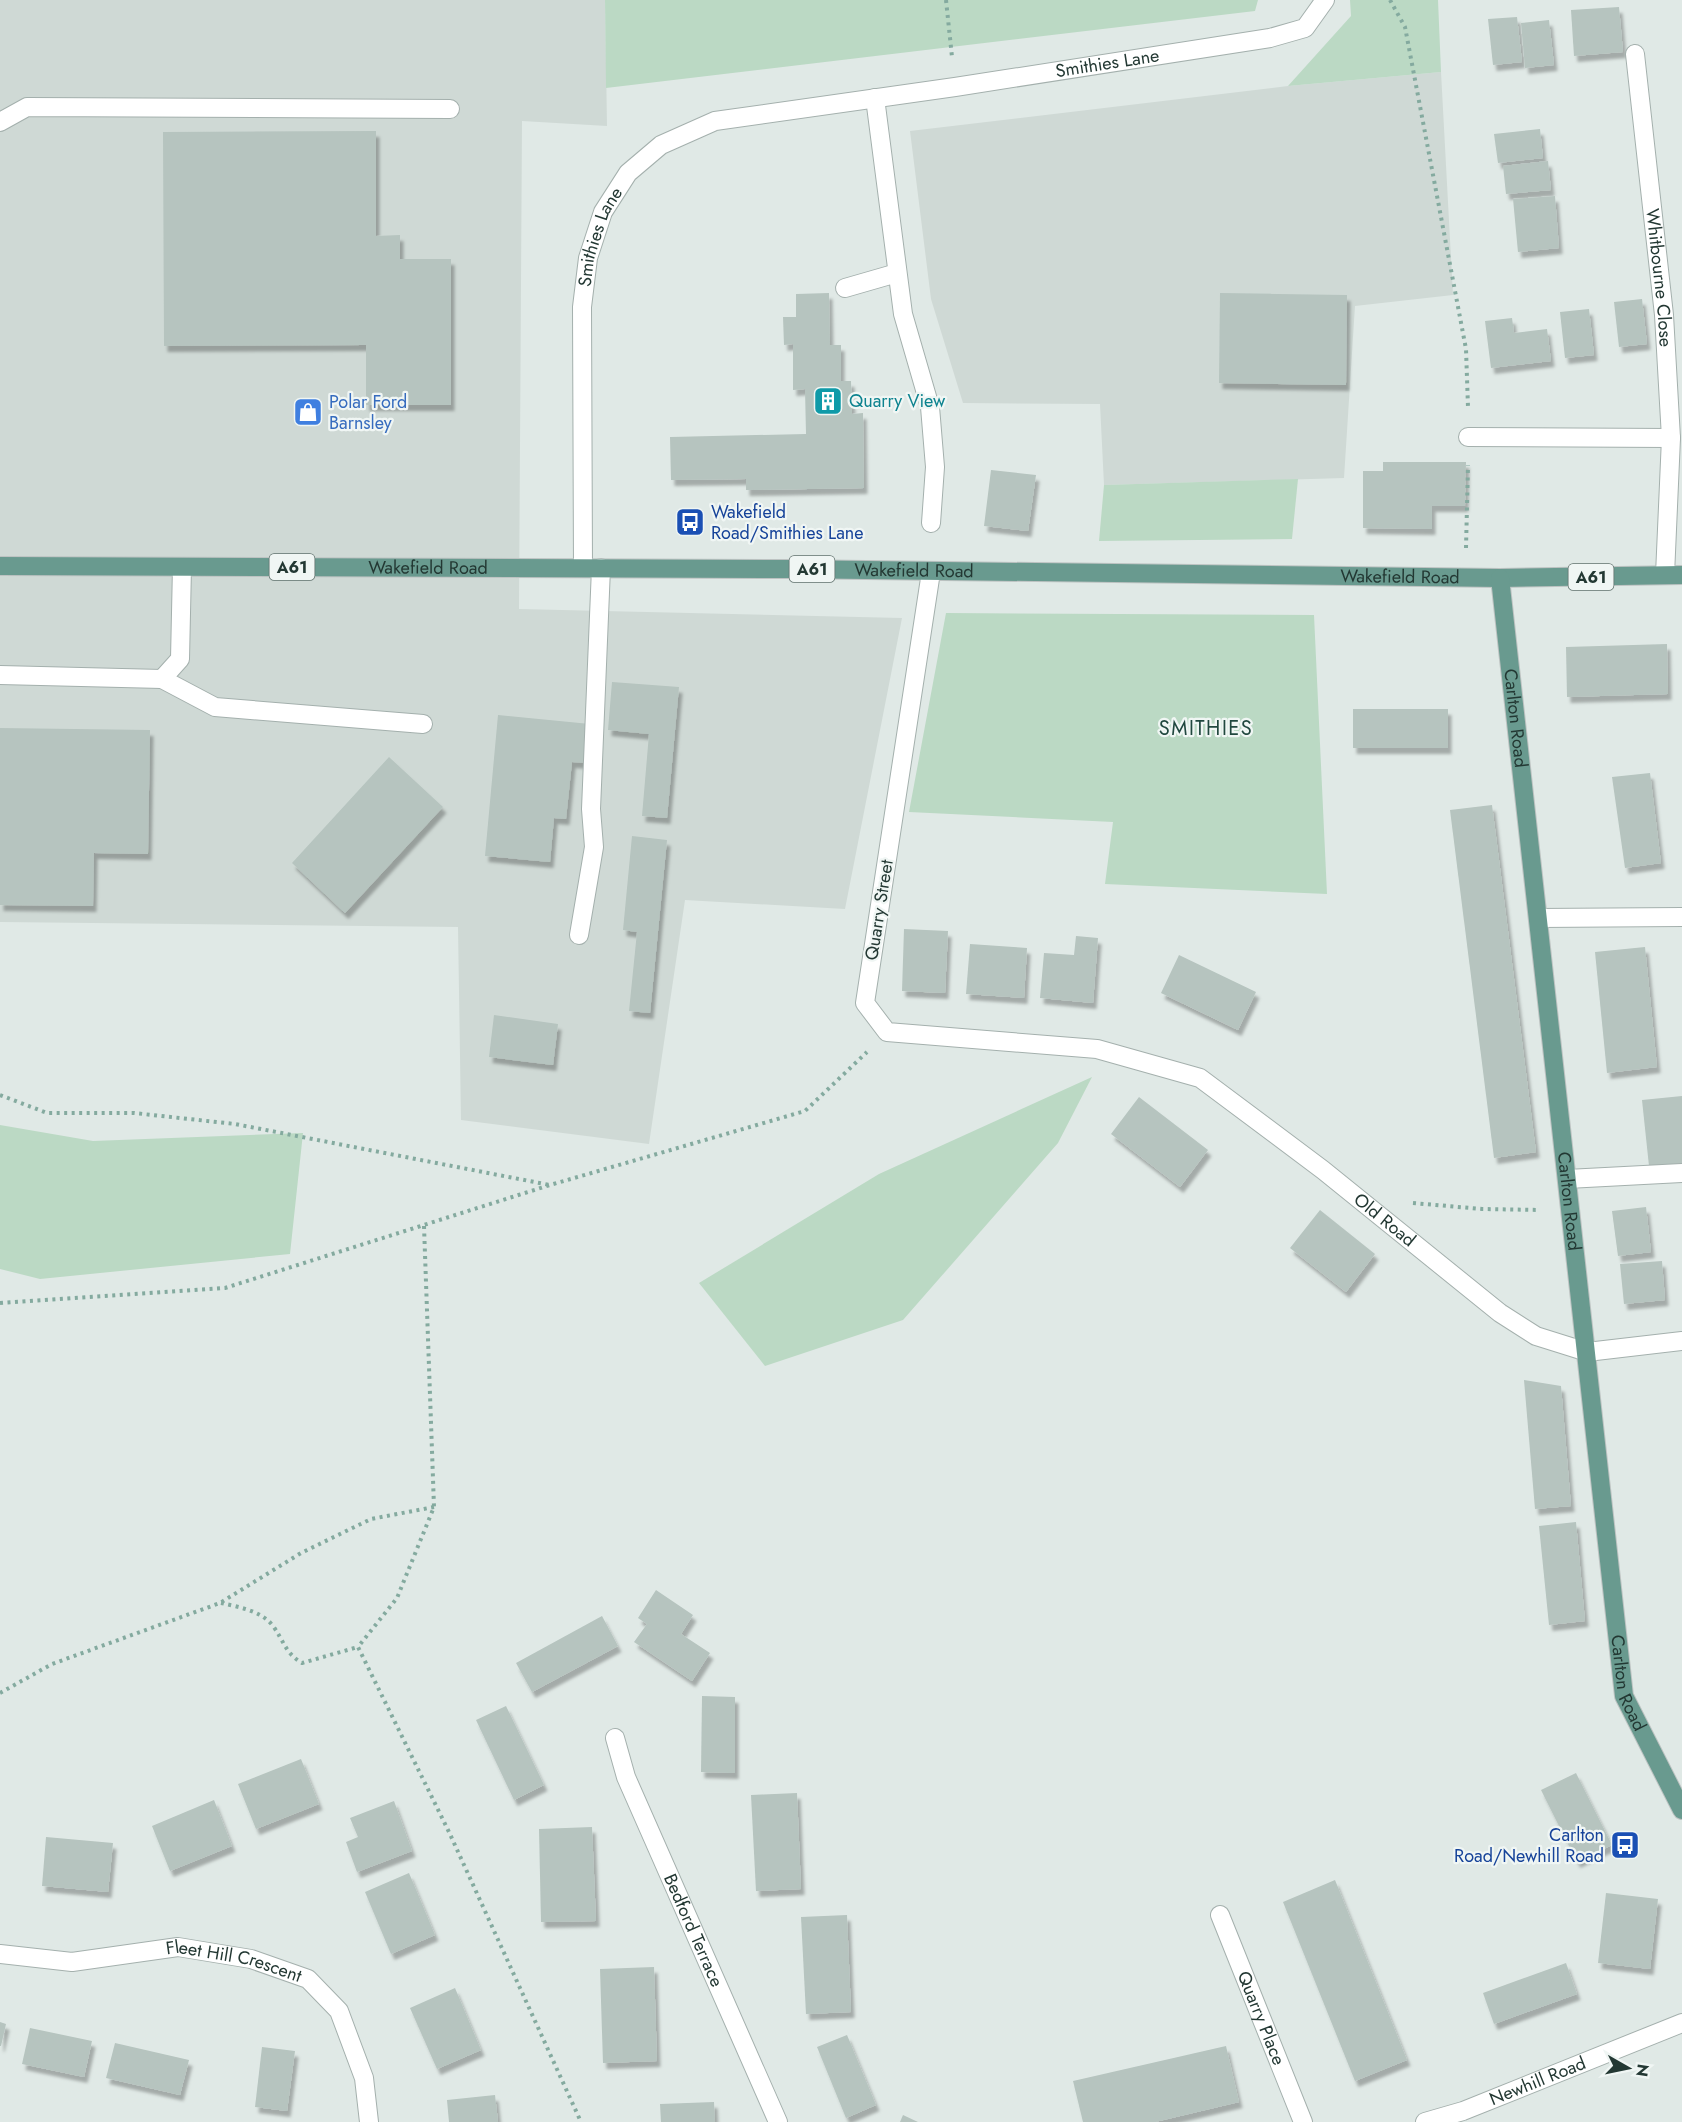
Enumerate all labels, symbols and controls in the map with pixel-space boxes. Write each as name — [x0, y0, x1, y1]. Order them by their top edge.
street label: Smithies Lane — [1054, 42, 1161, 84]
street label: Smithies Lane — [572, 182, 629, 288]
street label: Whitbourne Close — [1639, 207, 1679, 348]
building icon: Quarry View — [812, 385, 844, 417]
place label: Quarry View — [849, 388, 946, 414]
place label: Polar Ford Barnsley — [329, 389, 407, 436]
shop icon: Polar Ford Barnsley — [292, 396, 324, 428]
place label: Wakefield Road/Smithies Lane — [711, 499, 864, 546]
bus stop icon: Wakefield Road/Smithies Lane — [674, 506, 706, 538]
road number: A61 — [270, 554, 314, 580]
street label: Wakefield Road — [368, 554, 488, 581]
road number: A61 — [790, 556, 834, 582]
street label: Wakefield Road — [854, 557, 974, 584]
street label: Wakefield Road — [1340, 563, 1460, 590]
road number: A61 — [1568, 564, 1614, 590]
street label: Carlton Road — [1497, 667, 1534, 769]
district label: SMITHIES — [1159, 714, 1253, 743]
street label: Quarry Street — [858, 857, 900, 962]
street label: Carlton Road — [1551, 1150, 1588, 1252]
street label: Old Road — [1348, 1187, 1421, 1253]
street label: Carlton Road — [1604, 1633, 1653, 1736]
place label: Carlton Road/Newhill Road — [1454, 1822, 1604, 1869]
bus stop icon: Carlton Road/Newhill Road — [1609, 1829, 1641, 1861]
street label: Bedford Terrace — [657, 1870, 730, 1991]
street label: Fleet Hill Crescent — [164, 1934, 306, 1989]
street label: Quarry Place — [1231, 1967, 1292, 2069]
north arrow — [1598, 2038, 1658, 2098]
street label: Newhill Road — [1486, 2050, 1590, 2112]
text: N — [1630, 2062, 1655, 2078]

